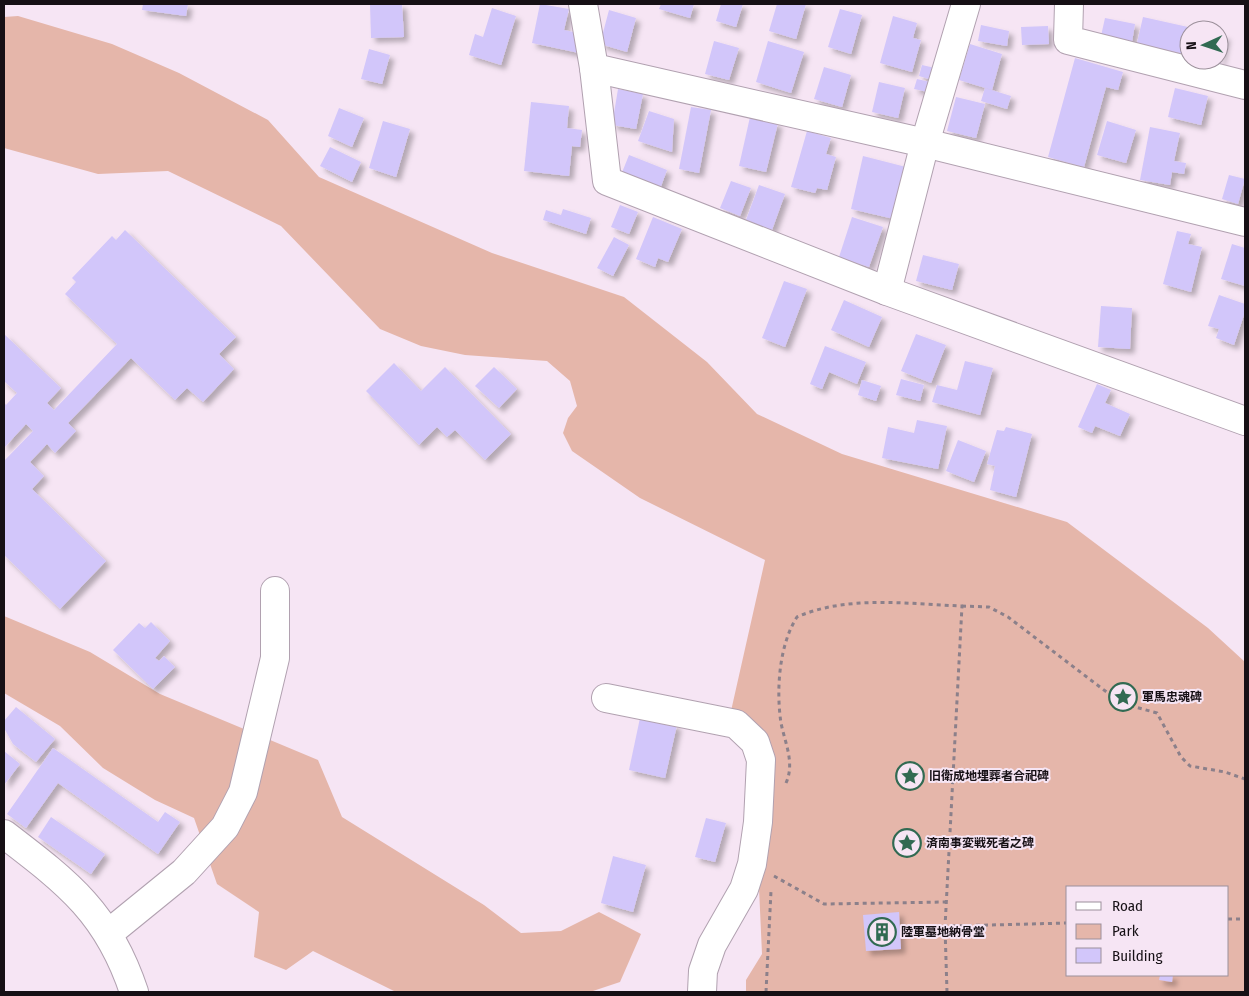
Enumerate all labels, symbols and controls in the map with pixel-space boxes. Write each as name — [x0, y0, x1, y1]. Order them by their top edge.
north arrow — [1179, 20, 1229, 70]
text: N — [1183, 41, 1200, 50]
place icon: 軍馬忠魂碑 — [1108, 682, 1138, 712]
place label: 軍馬忠魂碑 — [1142, 690, 1202, 704]
place icon: 旧衛成地埋葬者合祀碑 — [895, 761, 925, 791]
place label: 旧衛成地埋葬者合祀碑 — [929, 769, 1049, 783]
place icon: 済南事変戦死者之碑 — [892, 828, 922, 858]
place label: 済南事変戦死者之碑 — [926, 836, 1034, 850]
legend — [1066, 886, 1229, 976]
text: Road — [1112, 897, 1143, 915]
building icon: 陸軍墓地納骨堂 — [867, 917, 897, 947]
text: Park — [1112, 922, 1139, 940]
place label: 陸軍墓地納骨堂 — [901, 925, 985, 939]
text: Building — [1112, 947, 1163, 965]

